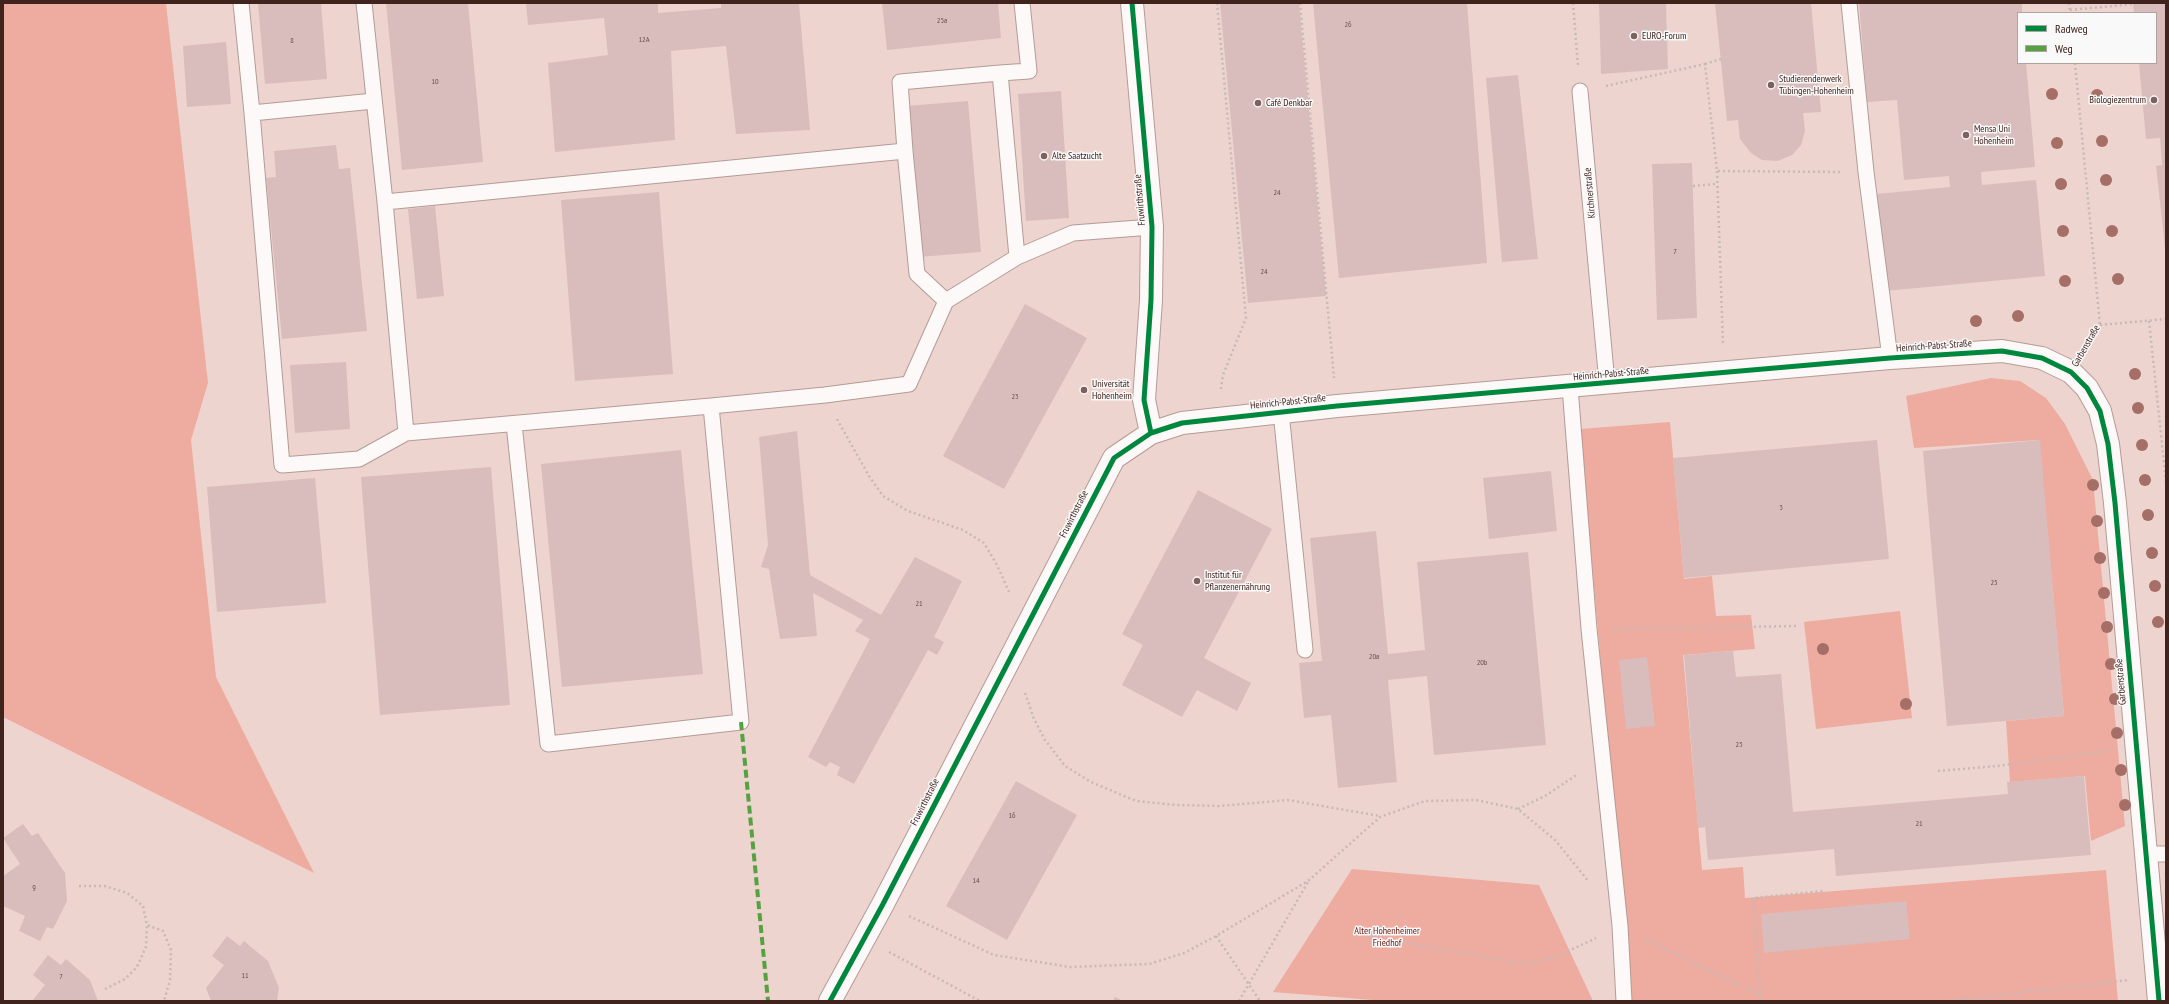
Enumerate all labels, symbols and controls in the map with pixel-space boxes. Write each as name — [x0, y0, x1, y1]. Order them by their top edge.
legend — [2017, 12, 2157, 64]
house number: 25a — [937, 16, 947, 26]
house number: 26 — [1344, 20, 1352, 30]
text: Radweg — [2055, 21, 2088, 36]
place label: EURO-Forum — [1642, 30, 1686, 42]
marker: EURO-Forum — [1629, 31, 1639, 41]
house number: 12A — [639, 35, 649, 45]
house number: 8 — [290, 36, 294, 46]
text: Weg — [2055, 41, 2073, 56]
place label: Studierendenwerk Tübingen-Hohenheim — [1779, 73, 1854, 96]
house number: 10 — [431, 77, 439, 87]
marker: Studierendenwerk Tübingen-Hohenheim — [1766, 80, 1776, 90]
place label: Biologiezentrum — [2089, 94, 2146, 106]
marker: Biologiezentrum — [2149, 95, 2159, 105]
place label: Café Denkbar — [1266, 97, 1312, 109]
marker: Café Denkbar — [1253, 98, 1263, 108]
place label: Mensa Uni Hohenheim — [1974, 123, 2014, 146]
marker: Mensa Uni Hohenheim — [1961, 130, 1971, 140]
place label: Alte Saatzucht — [1052, 150, 1102, 162]
marker: Alte Saatzucht — [1039, 151, 1049, 161]
street label: Kirchnerstraße — [1582, 167, 1598, 219]
street label: Fruwirthstraße — [1132, 174, 1148, 226]
house number: 24 — [1273, 188, 1281, 198]
house number: 7 — [1673, 247, 1677, 257]
house number: 24 — [1260, 267, 1268, 277]
street label: Garbenstraße — [2069, 323, 2103, 369]
street label: Heinrich-Pabst-Straße — [1896, 337, 1972, 355]
street label: Heinrich-Pabst-Straße — [1573, 365, 1649, 383]
place label: Universität Hohenheim — [1092, 378, 1132, 402]
marker: Universität Hohenheim — [1079, 385, 1089, 395]
house number: 23 — [1011, 392, 1019, 402]
street label: Heinrich-Pabst-Straße — [1250, 392, 1326, 412]
street label: Fruwirthstraße — [1057, 488, 1091, 540]
house number: 3 — [1779, 503, 1783, 513]
place label: Institut für Pflanzenernährung — [1205, 569, 1270, 592]
marker: Institut für Pflanzenernährung — [1192, 576, 1202, 586]
house number: 25 — [1990, 578, 1998, 588]
house number: 21 — [915, 599, 923, 609]
house number: 20a — [1369, 652, 1379, 662]
house number: 20b — [1477, 658, 1487, 668]
street label: Garbenstraße — [2113, 658, 2129, 706]
house number: 23 — [1735, 740, 1743, 750]
street label: Fruwirthstraße — [908, 776, 942, 828]
house number: 16 — [1008, 811, 1016, 821]
house number: 21 — [1915, 819, 1923, 829]
house number: 14 — [972, 876, 980, 886]
house number: 9 — [32, 883, 36, 893]
park label: Alter Hohenheimer Friedhof — [1354, 925, 1420, 948]
house number: 11 — [241, 971, 249, 981]
house number: 7 — [59, 972, 63, 982]

